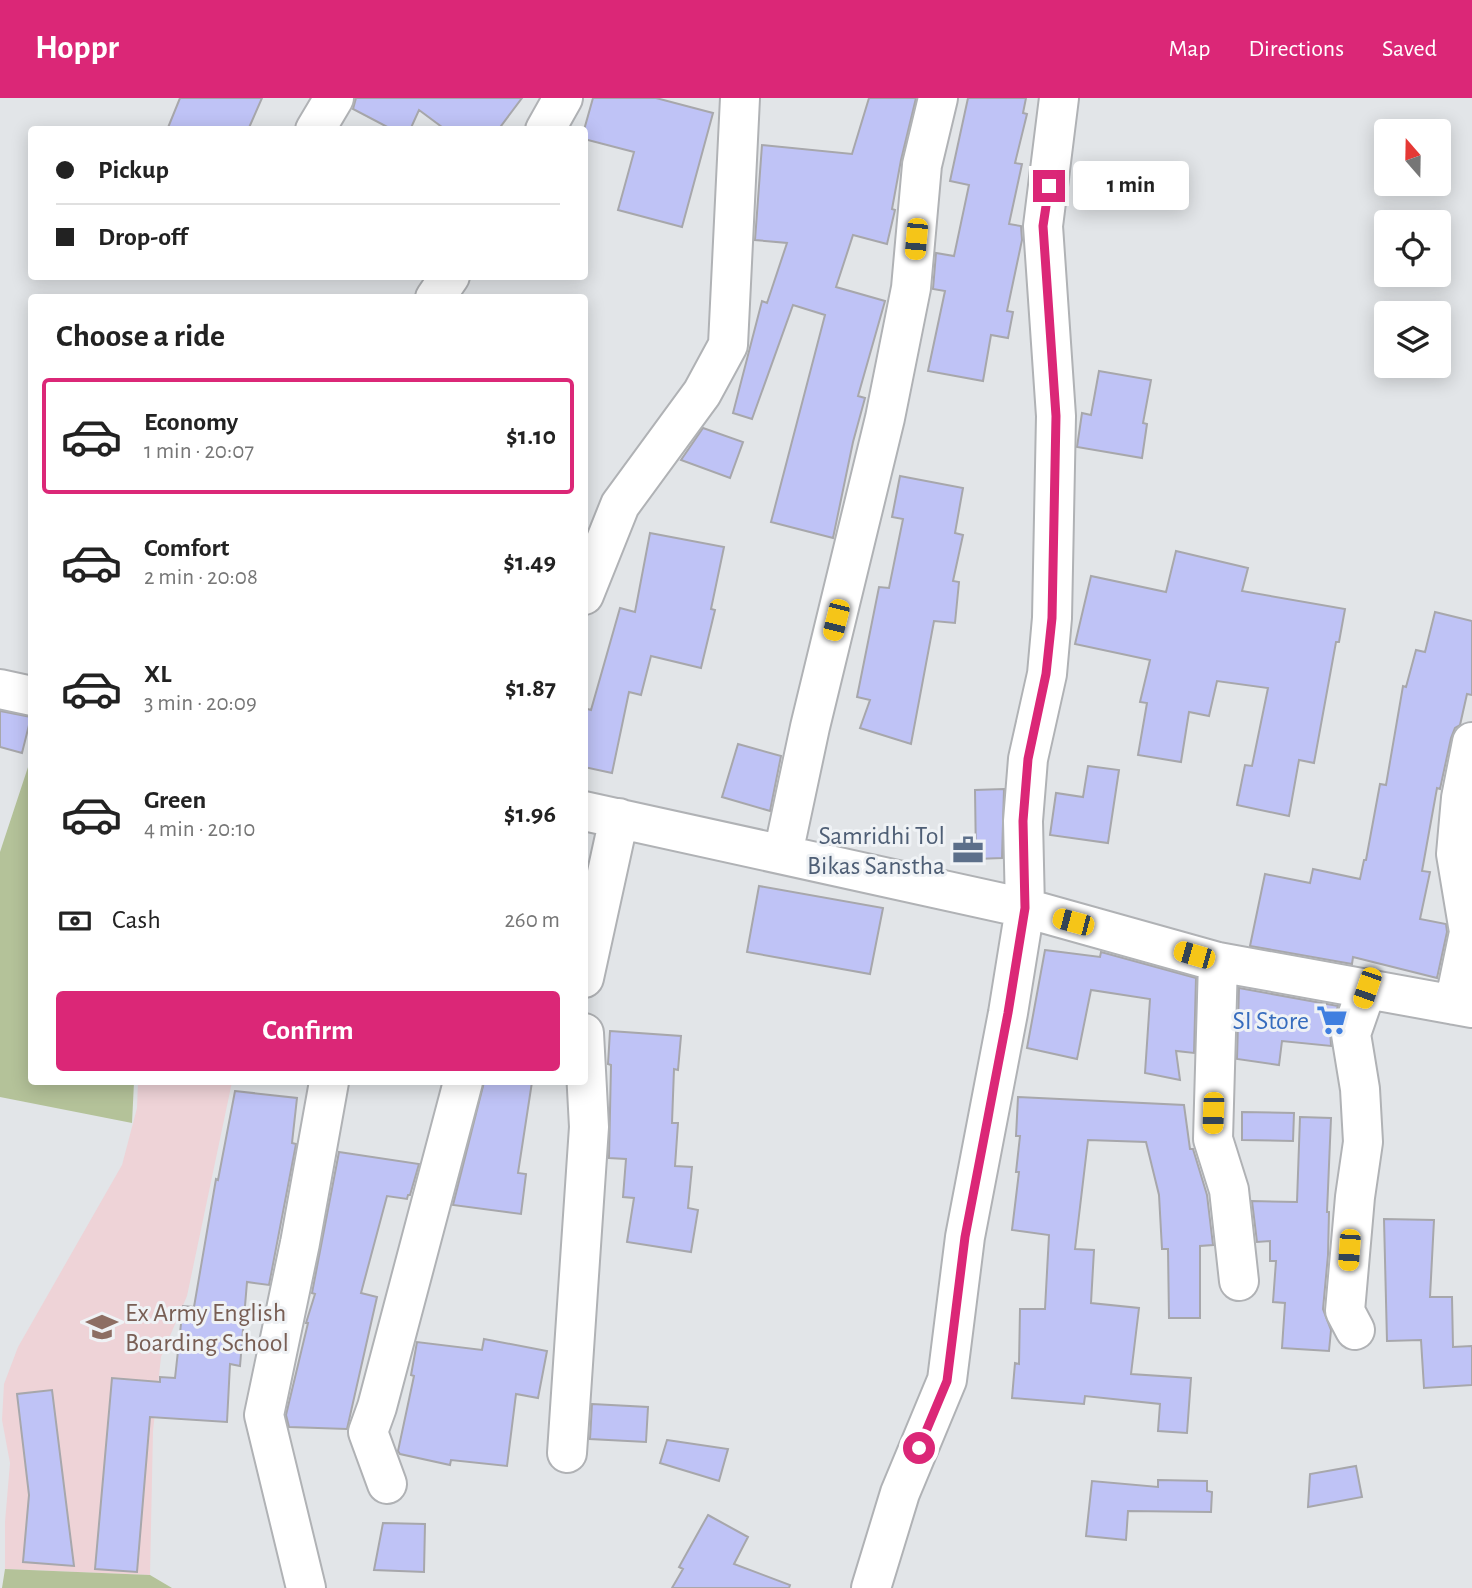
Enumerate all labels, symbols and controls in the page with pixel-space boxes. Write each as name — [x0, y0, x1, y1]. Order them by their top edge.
text: Hoppr — [35, 32, 119, 65]
text: Map — [1168, 37, 1210, 61]
text: Directions — [1248, 37, 1344, 61]
text: Saved — [1382, 37, 1437, 61]
north arrow — [1374, 119, 1451, 196]
map controls — [1374, 119, 1451, 378]
text: Pickup — [98, 157, 169, 183]
callout: 1 min — [1074, 162, 1189, 210]
route end — [1033, 170, 1065, 202]
text: 1 min — [1107, 174, 1155, 197]
button: locate — [1374, 210, 1451, 287]
car — [904, 217, 929, 261]
text: Drop-off — [98, 224, 187, 250]
button: layers — [1374, 301, 1451, 378]
text: Choose a ride — [56, 320, 225, 352]
icon: car — [60, 405, 123, 468]
text: Economy — [144, 409, 238, 435]
text: $1.10 — [506, 423, 556, 449]
text: 1 min · 20:07 — [144, 440, 254, 463]
icon: car — [60, 531, 123, 594]
text: Comfort — [144, 535, 229, 561]
text: $1.49 — [503, 549, 556, 575]
text: 2 min · 20:08 — [144, 566, 258, 589]
car — [821, 597, 852, 643]
icon: car — [60, 657, 123, 720]
text: XL — [144, 661, 171, 687]
text: $1.87 — [505, 675, 556, 701]
text: 3 min · 20:09 — [144, 692, 257, 715]
icon: car — [60, 783, 123, 846]
text: Green — [144, 787, 206, 813]
text: $1.96 — [504, 801, 556, 827]
text: 4 min · 20:10 — [144, 818, 255, 841]
place label: Samridhi Tol Bikas Sanstha — [807, 823, 945, 879]
office icon: Samridhi Tol Bikas Sanstha — [951, 833, 985, 867]
icon: cash — [56, 902, 94, 940]
car — [1050, 906, 1097, 938]
text: Cash — [112, 907, 161, 933]
text: 260 m — [504, 909, 560, 932]
car — [1171, 939, 1218, 971]
car — [1351, 965, 1384, 1011]
button: Confirm — [56, 991, 560, 1071]
supermarket icon: SI Store — [1315, 1003, 1349, 1037]
place label: SI Store — [1232, 1008, 1309, 1034]
car — [1202, 1092, 1225, 1134]
car — [1338, 1228, 1361, 1272]
place label: Ex Army English Boarding School — [125, 1300, 289, 1356]
school or university icon: Ex Army English Boarding School — [85, 1310, 119, 1344]
route start — [903, 1432, 935, 1464]

